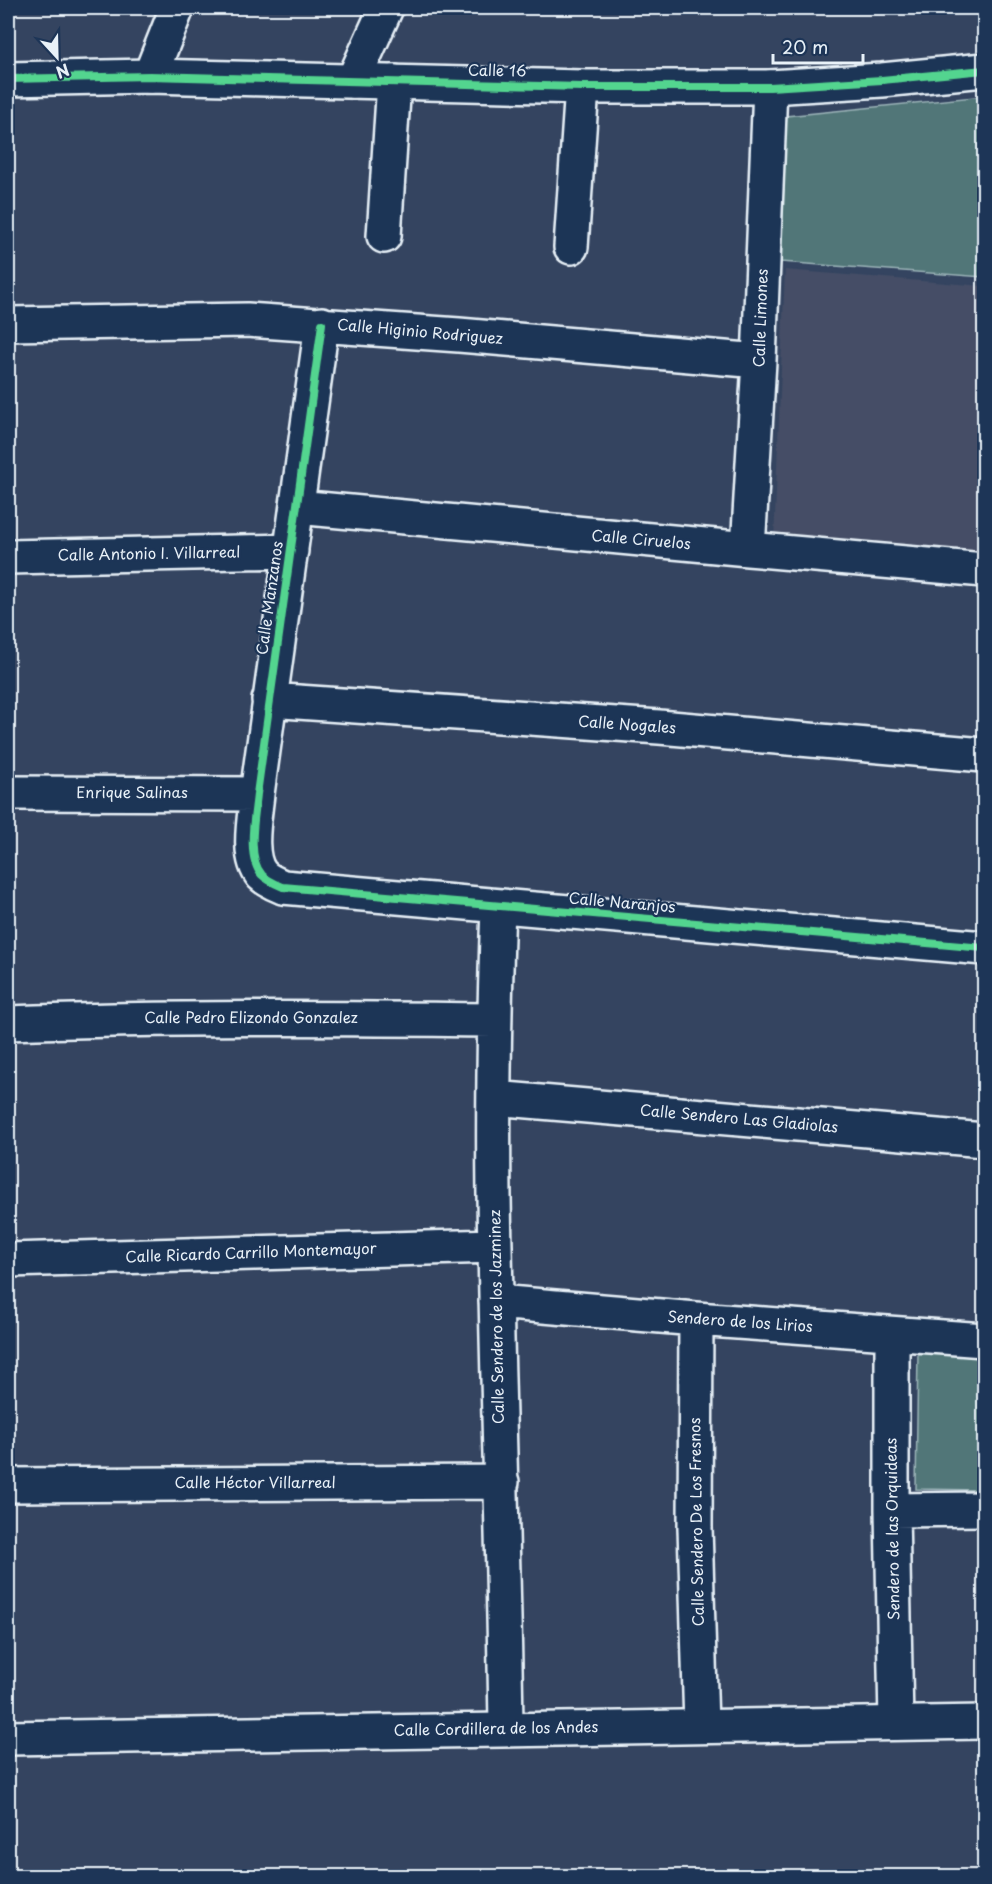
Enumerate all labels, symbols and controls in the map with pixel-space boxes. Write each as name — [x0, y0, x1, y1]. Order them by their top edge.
north arrow — [27, 27, 87, 87]
scale bar — [773, 27, 863, 65]
text: 20 m — [782, 33, 828, 60]
street label: Calle 16 — [468, 57, 526, 82]
text: N — [53, 58, 73, 85]
street label: Calle Limones — [746, 268, 773, 368]
street label: Calle Higinio Rodriguez — [336, 312, 504, 349]
street label: Calle Ciruelos — [590, 523, 692, 554]
street label: Calle Antonio I. Villarreal — [58, 539, 240, 566]
street label: Calle Manzanos — [249, 539, 288, 656]
street label: Calle Nogales — [577, 709, 677, 738]
street label: Enrique Salinas — [76, 780, 188, 803]
street label: Calle Naranjos — [568, 885, 677, 918]
street label: Calle Pedro Elizondo Gonzalez — [144, 1005, 358, 1028]
street label: Calle Sendero Las Gladiolas — [639, 1097, 839, 1138]
street label: Calle Sendero de los Jazminez — [482, 1210, 509, 1424]
street label: Calle Ricardo Carrillo Montemayor — [125, 1236, 377, 1267]
street label: Sendero de los Lirios — [667, 1304, 814, 1337]
street label: Calle Sendero De Los Fresnos — [682, 1417, 709, 1627]
street label: Sendero de las Orquideas — [878, 1437, 905, 1620]
street label: Calle Héctor Villarreal — [174, 1470, 336, 1493]
street label: Calle Cordillera de los Andes — [394, 1714, 599, 1741]

